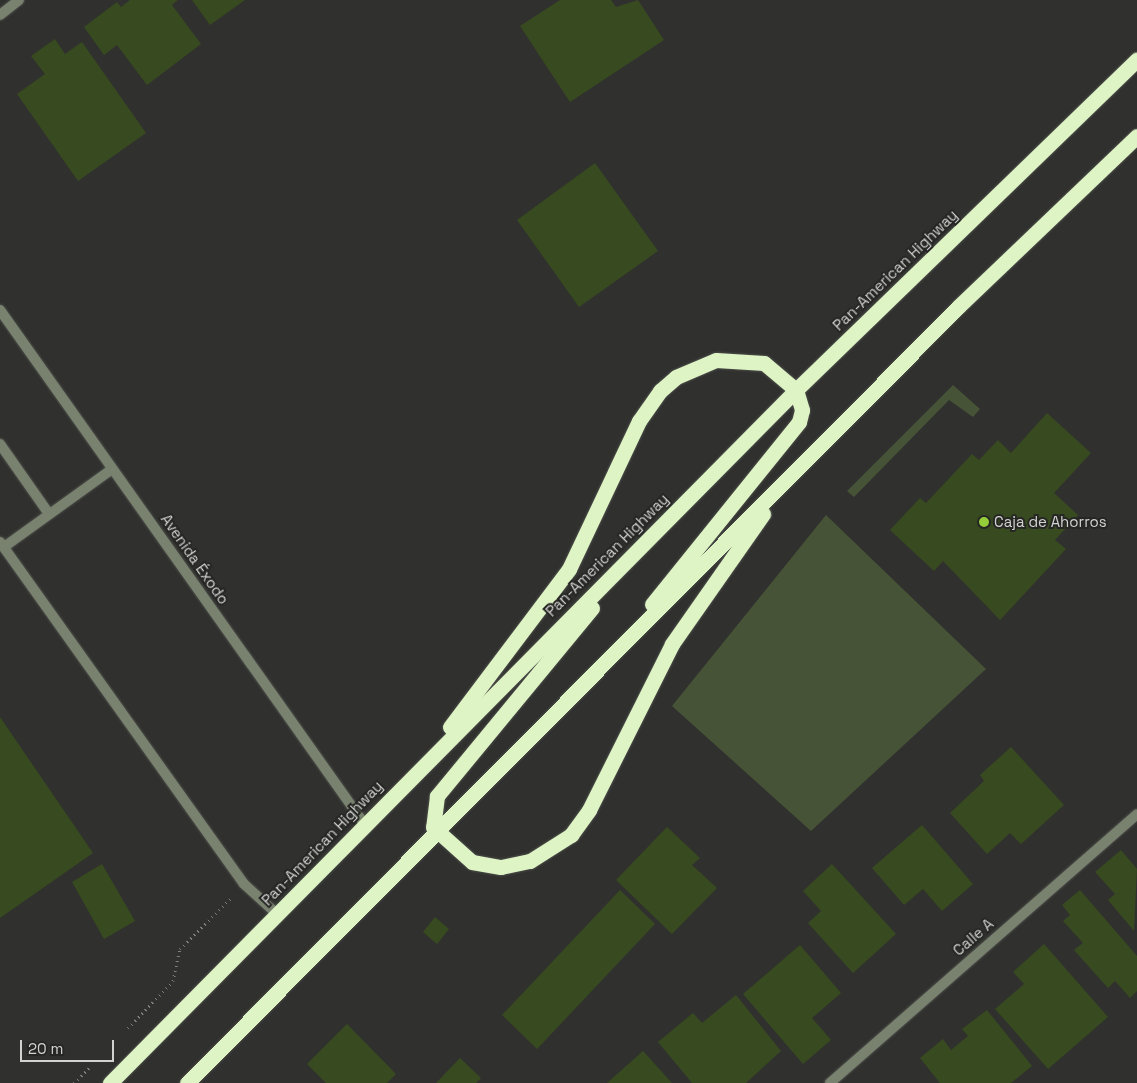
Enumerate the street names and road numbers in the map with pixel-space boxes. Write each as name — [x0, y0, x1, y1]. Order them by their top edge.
street label: Pan-American Highway — [829, 206, 961, 334]
street label: Pan-American Highway — [542, 490, 672, 620]
street label: Avenida Éxodo — [157, 510, 233, 608]
street label: Pan-American Highway — [258, 777, 386, 909]
street label: Calle A — [949, 915, 997, 959]

